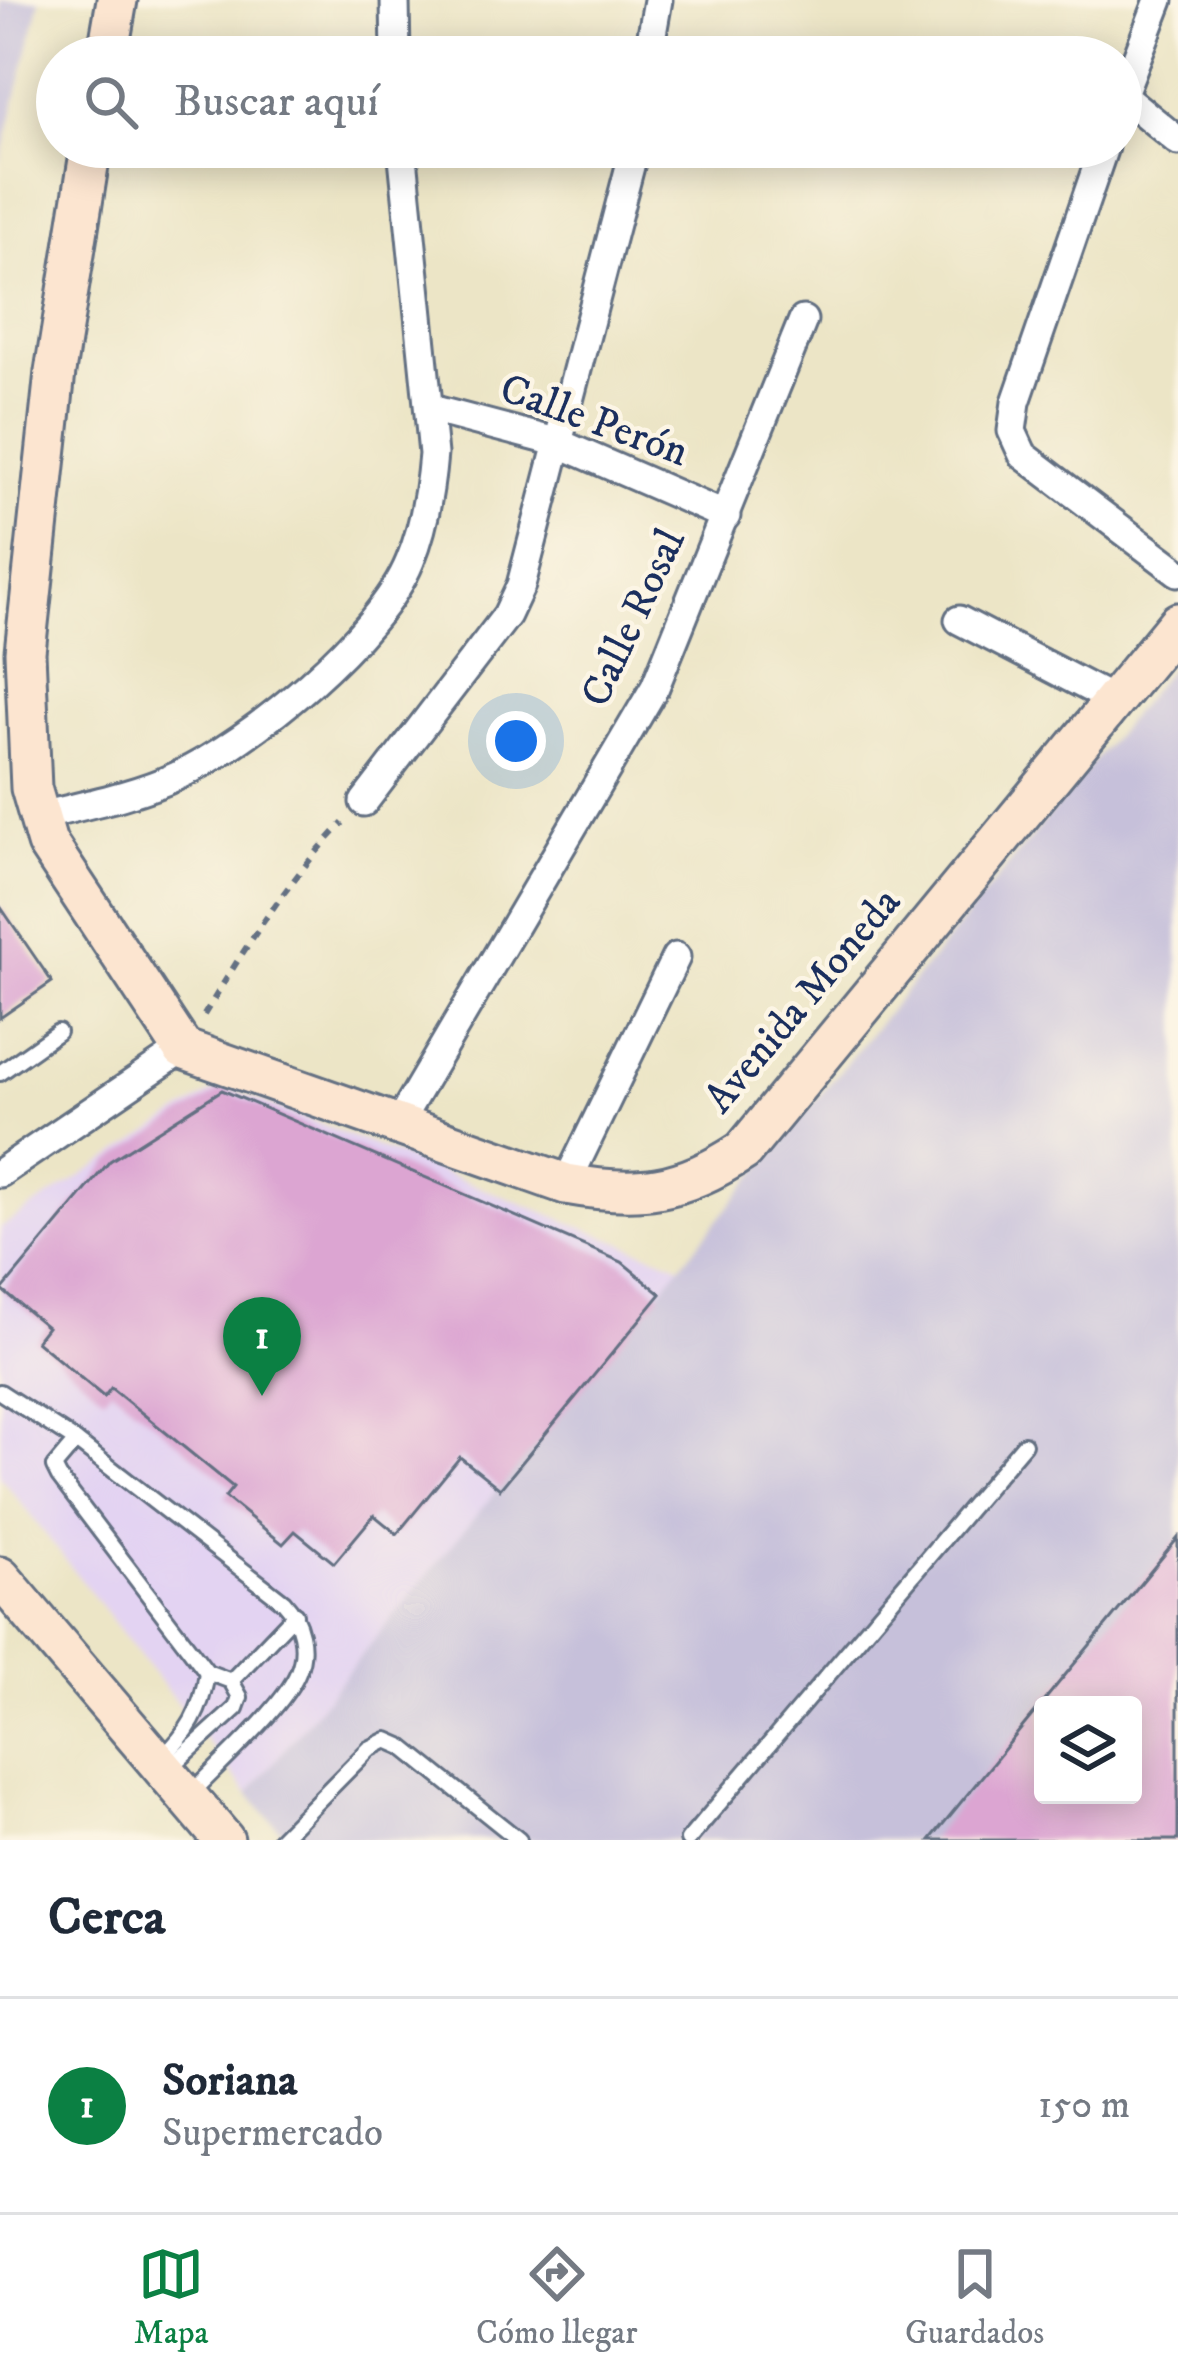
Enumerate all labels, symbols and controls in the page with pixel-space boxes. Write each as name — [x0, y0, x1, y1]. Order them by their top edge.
search box — [36, 36, 1142, 168]
icon: search — [78, 69, 144, 135]
text: Buscar aquí — [174, 74, 379, 130]
street label: Calle Perón — [493, 363, 695, 479]
street label: Calle Rosal — [570, 521, 698, 715]
your location — [486, 711, 546, 771]
street label: Avenida Moneda — [694, 878, 913, 1124]
pin: 1 — [223, 1297, 301, 1396]
map controls — [1034, 1696, 1142, 1804]
button: layers — [1034, 1696, 1142, 1804]
text: Cerca — [48, 1886, 165, 1950]
text: Soriana — [162, 2053, 297, 2109]
text: 1 — [80, 2081, 94, 2130]
text: 150 m — [1038, 2081, 1130, 2130]
text: Supermercado — [162, 2109, 383, 2158]
tab: Mapa — [134, 2241, 209, 2354]
tab: Cómo llegar — [476, 2241, 638, 2354]
tab: Guardados — [905, 2241, 1044, 2354]

